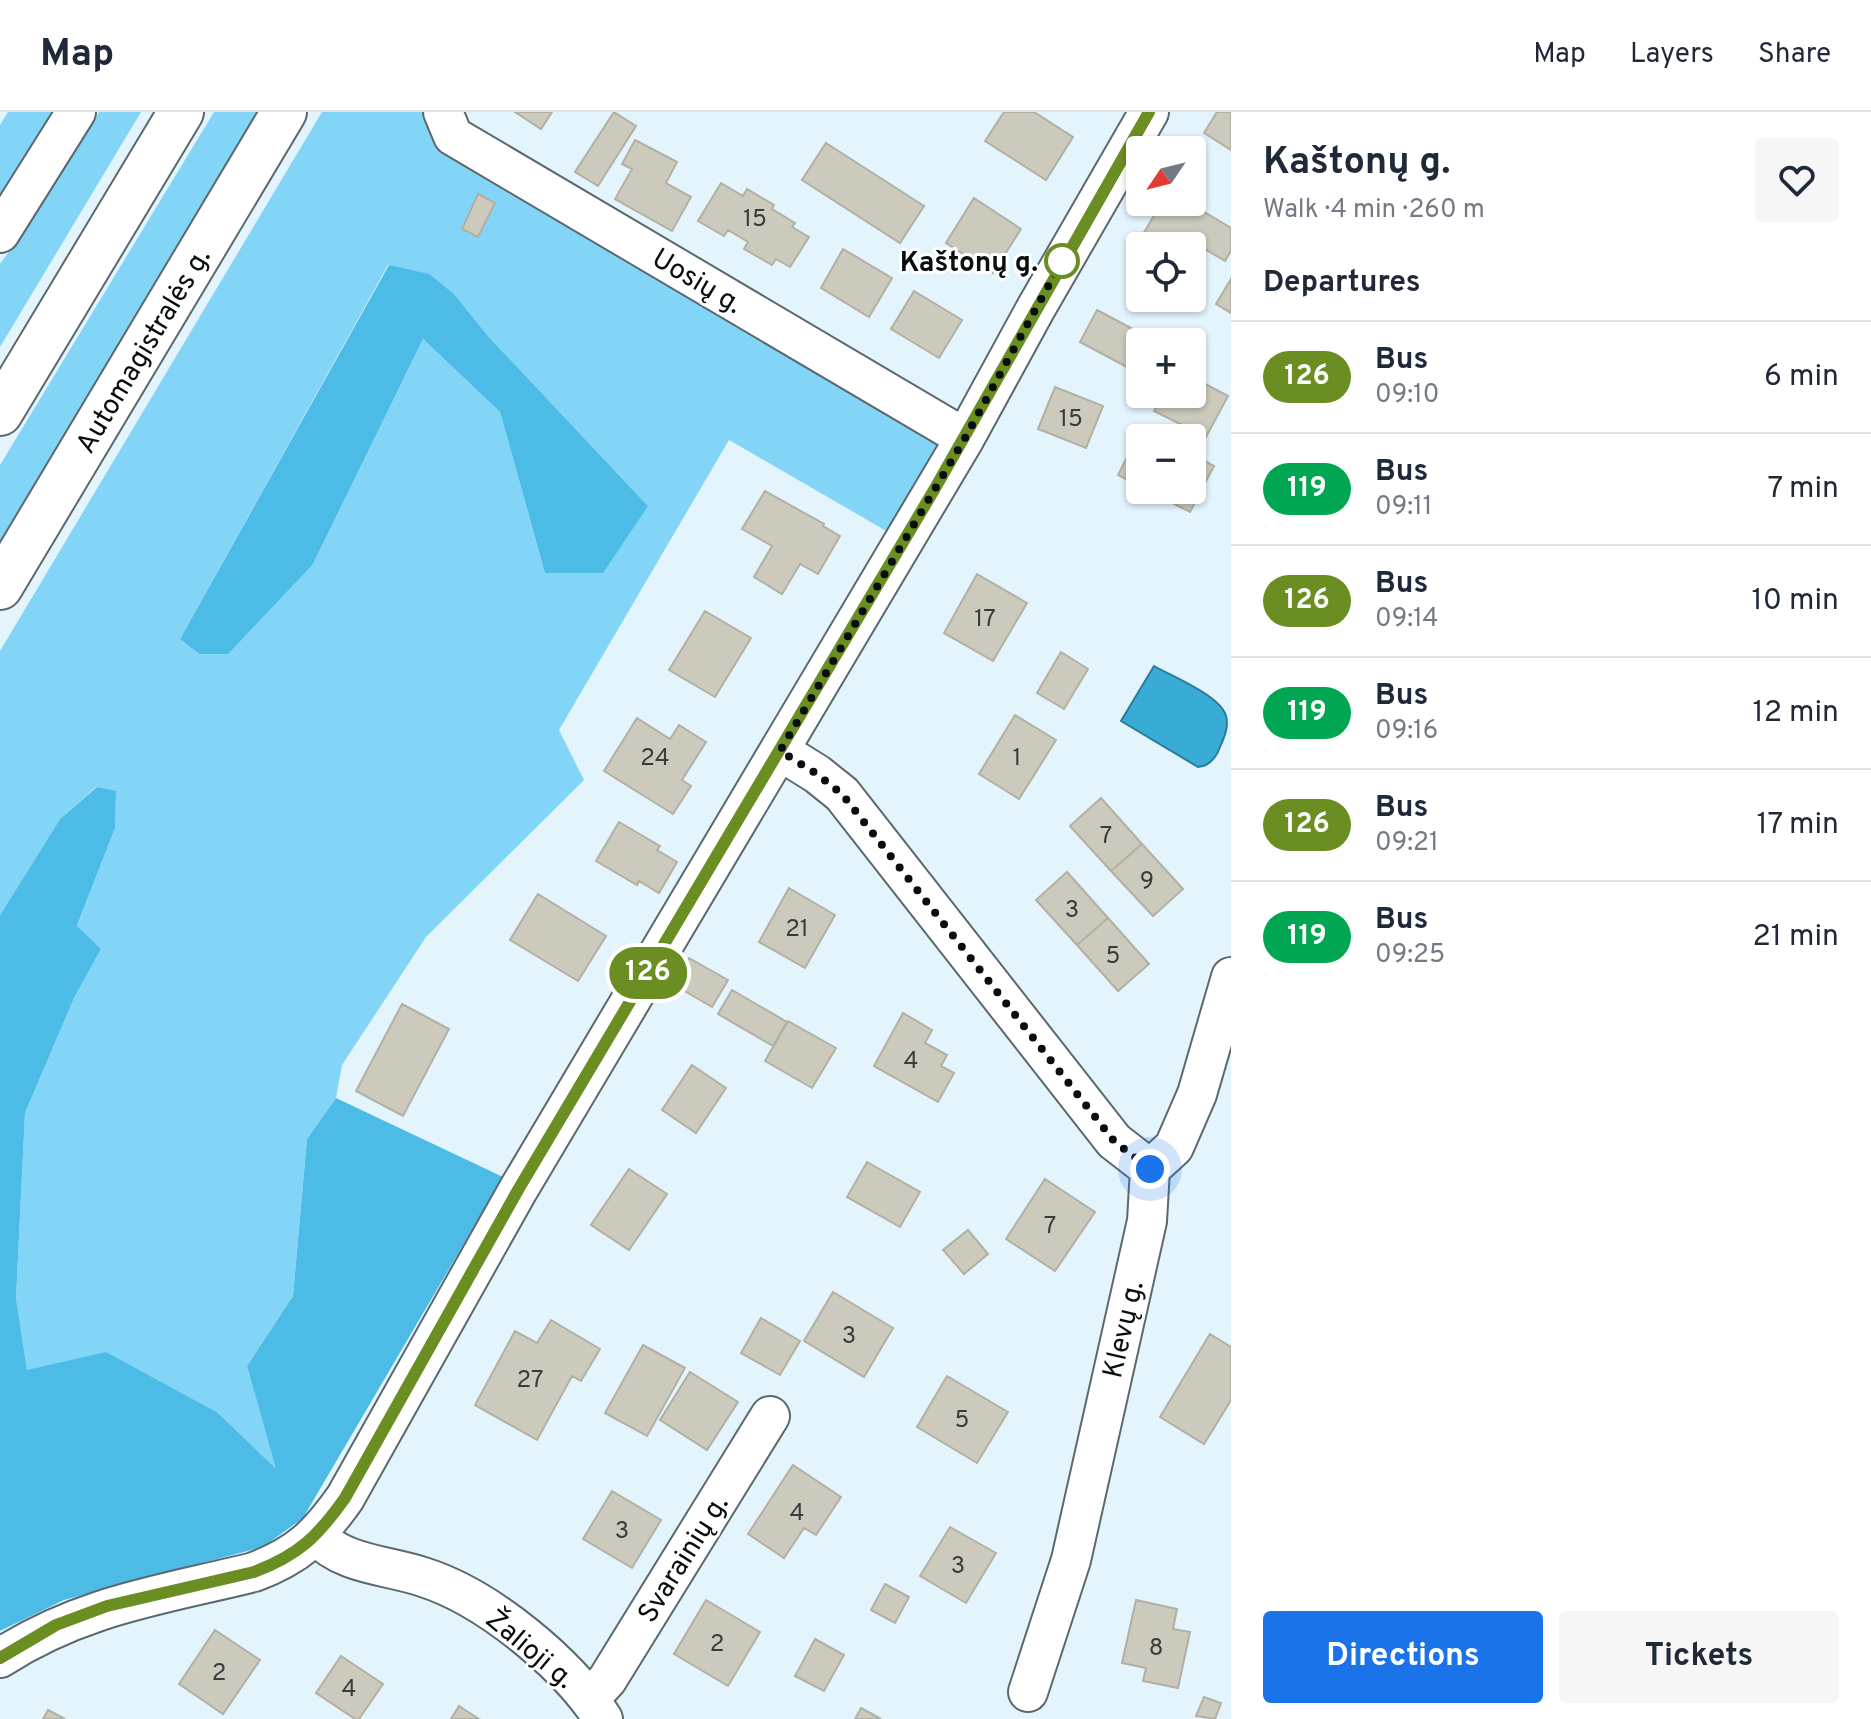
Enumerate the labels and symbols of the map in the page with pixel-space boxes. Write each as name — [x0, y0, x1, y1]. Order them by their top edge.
north arrow — [1126, 136, 1206, 216]
house number: 15 — [743, 205, 767, 235]
street label: Automagistralės g. — [69, 242, 220, 461]
street label: Uosių g. — [645, 242, 748, 324]
marker: Kaštonų g. — [1045, 244, 1079, 278]
place label: Kaštonų g. — [900, 246, 1038, 282]
house number: 15 — [1059, 405, 1083, 435]
house number: 17 — [974, 605, 996, 635]
house number: 24 — [640, 744, 670, 774]
house number: 1 — [1013, 744, 1021, 774]
house number: 7 — [1100, 822, 1112, 852]
house number: 9 — [1140, 867, 1154, 897]
house number: 3 — [1065, 896, 1079, 926]
house number: 21 — [785, 915, 809, 945]
house number: 5 — [1106, 942, 1120, 972]
line badge: 126 — [602, 947, 694, 999]
house number: 4 — [904, 1047, 918, 1077]
your location — [1130, 1149, 1170, 1189]
house number: 7 — [1044, 1212, 1056, 1242]
street label: Klevų g. — [1096, 1277, 1154, 1382]
house number: 3 — [842, 1322, 856, 1352]
house number: 27 — [517, 1366, 543, 1396]
house number: 5 — [955, 1406, 969, 1436]
street label: Svarainių g. — [631, 1489, 738, 1630]
house number: 4 — [790, 1499, 804, 1529]
house number: 3 — [615, 1517, 629, 1547]
house number: 3 — [951, 1552, 965, 1582]
street label: Žalioji g. — [477, 1601, 582, 1698]
house number: 2 — [710, 1630, 724, 1660]
house number: 8 — [1149, 1634, 1163, 1664]
house number: 2 — [212, 1659, 226, 1689]
house number: 4 — [342, 1675, 356, 1705]

